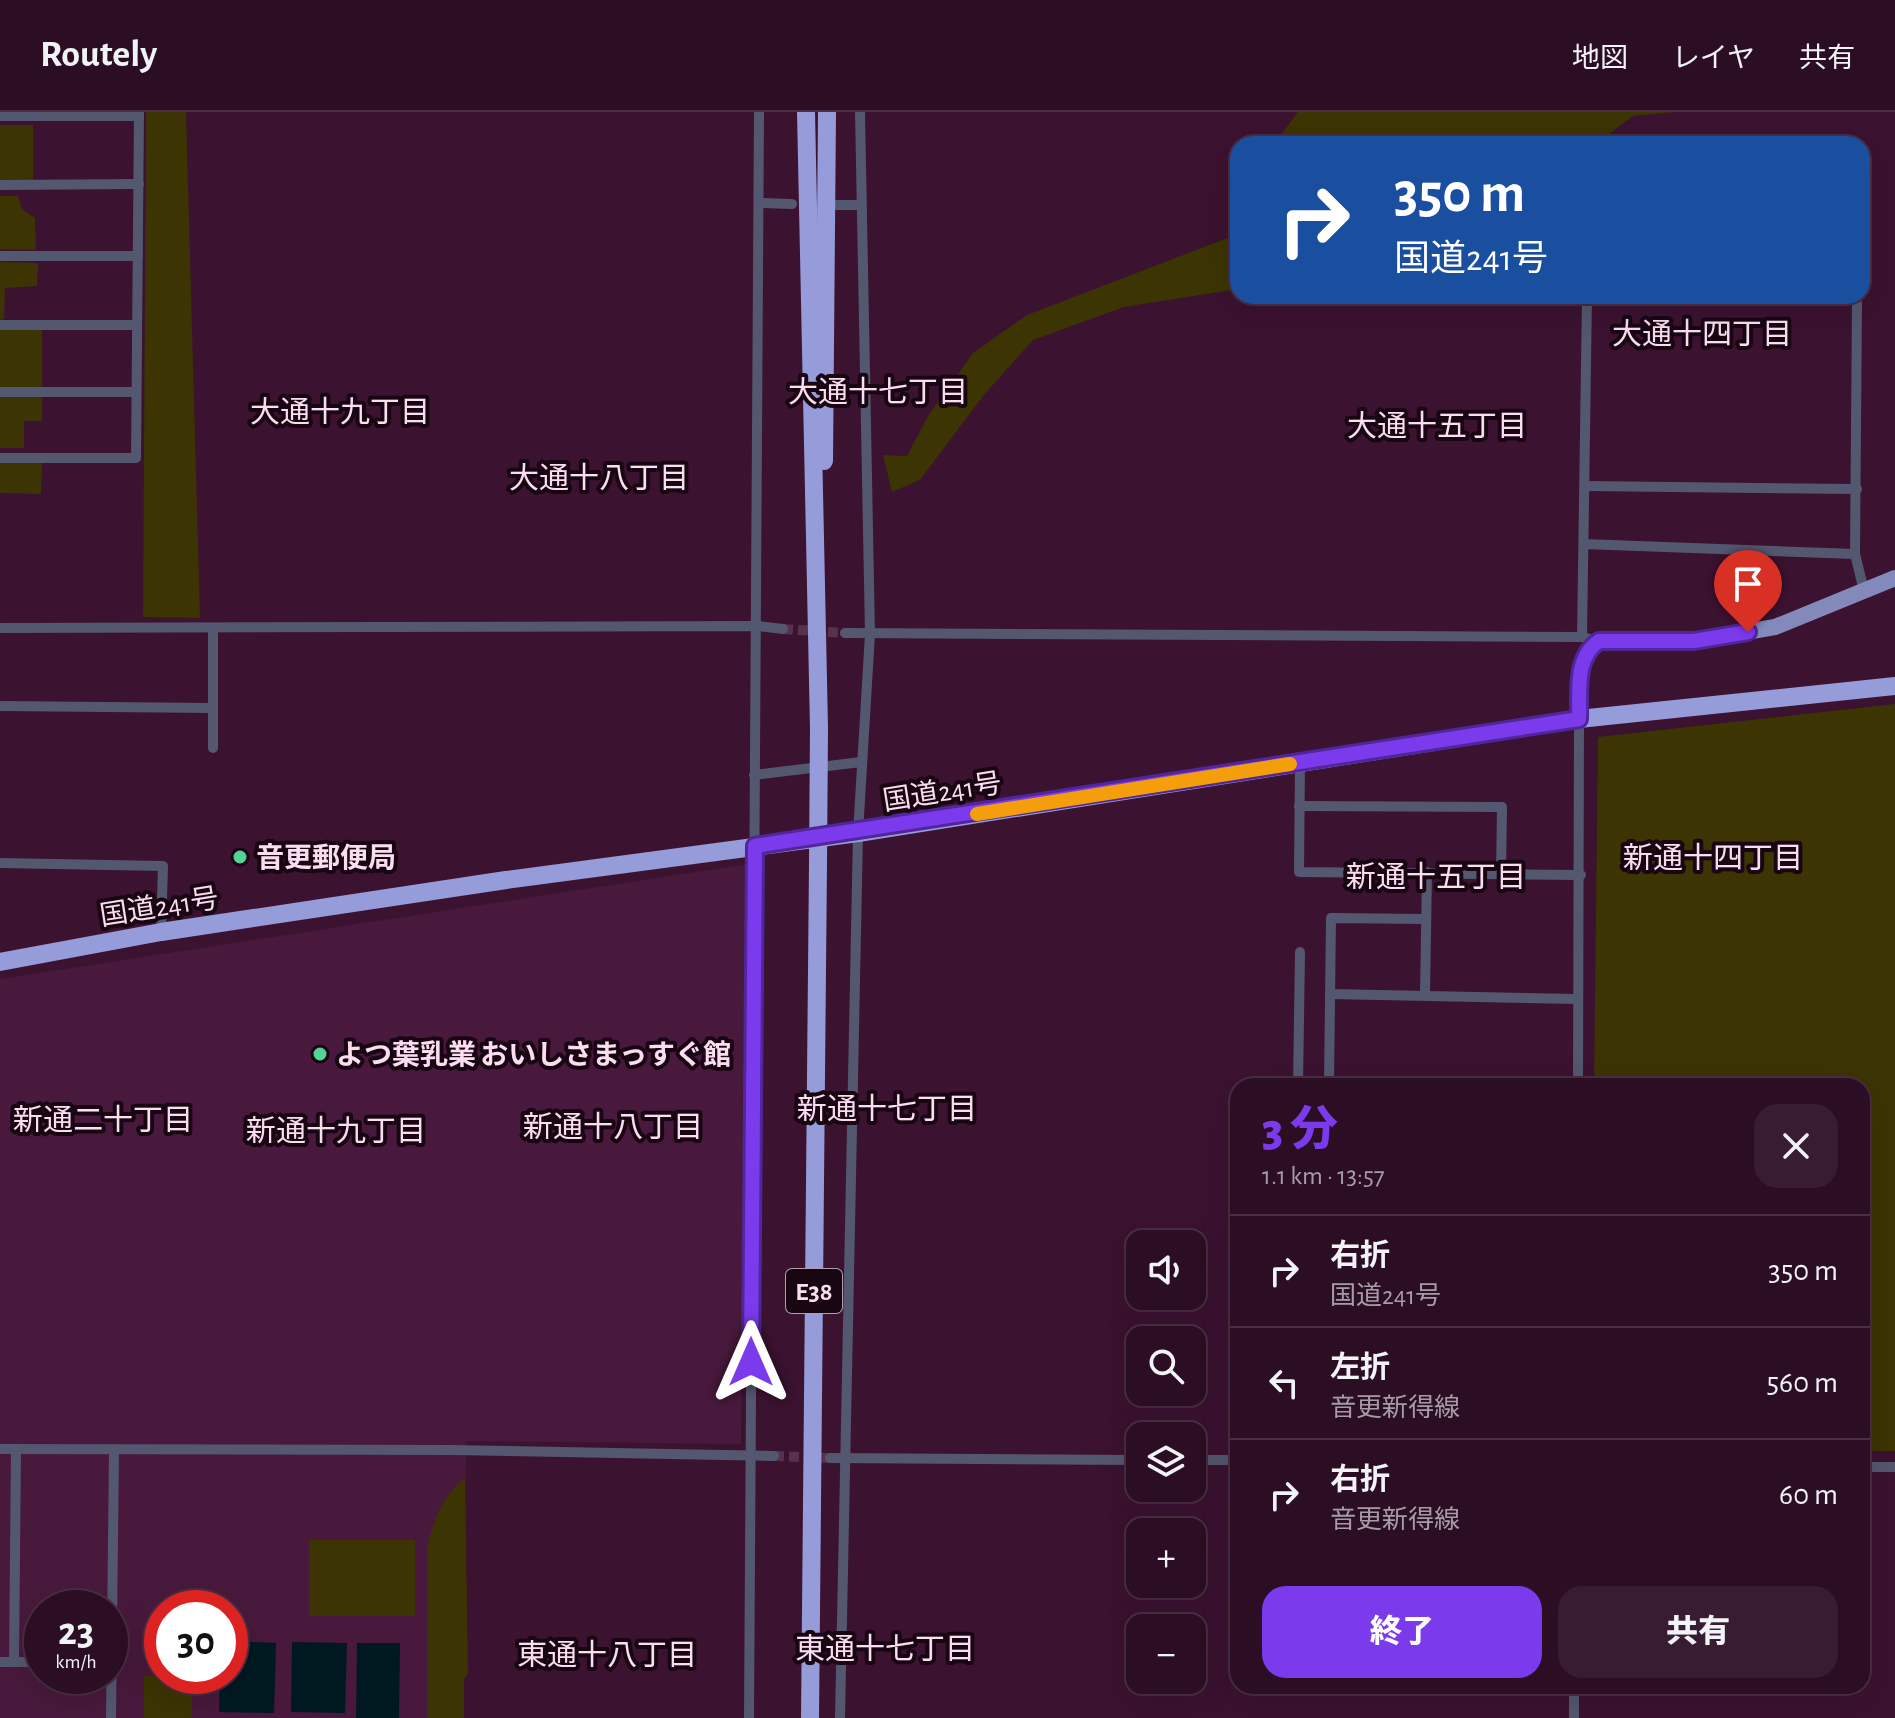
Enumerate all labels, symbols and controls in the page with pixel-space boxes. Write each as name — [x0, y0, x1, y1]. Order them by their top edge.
text: Routely — [40, 36, 157, 74]
text: 地図 — [1572, 45, 1628, 73]
text: レイヤ — [1672, 45, 1755, 73]
text: 共有 — [1799, 45, 1855, 73]
text: 350 m — [1394, 166, 1525, 222]
icon: right — [1262, 168, 1366, 272]
text: 国道241号 — [1394, 241, 1548, 277]
district label: 大通十四丁目 — [1612, 318, 1792, 350]
district label: 大通十七丁目 — [788, 376, 968, 408]
district label: 大通十九丁目 — [250, 396, 430, 428]
district label: 大通十五丁目 — [1347, 410, 1527, 442]
district label: 大通十八丁目 — [509, 462, 689, 494]
pin — [1714, 550, 1782, 632]
icon: arrive — [1726, 562, 1770, 606]
street label: 国道241号 — [881, 768, 1004, 816]
place label: 音更郵便局 — [256, 842, 396, 873]
district label: 新通十四丁目 — [1623, 842, 1803, 874]
marker: 音更郵便局 — [231, 848, 249, 866]
district label: 新通十五丁目 — [1346, 861, 1526, 893]
street label: 国道241号 — [98, 883, 221, 931]
place label: よつ葉乳業 おいしさまっすぐ館 — [336, 1040, 731, 1070]
marker: よつ葉乳業 おいしさまっすぐ館 — [311, 1045, 329, 1063]
district label: 新通十七丁目 — [797, 1093, 977, 1125]
district label: 新通二十丁目 — [13, 1104, 193, 1136]
button: close — [1754, 1104, 1838, 1188]
text: 3 分 — [1262, 1107, 1338, 1155]
district label: 新通十八丁目 — [523, 1111, 703, 1143]
district label: 新通十九丁目 — [246, 1115, 426, 1147]
text: 1.1 km · 13:57 — [1262, 1163, 1385, 1189]
map controls — [1126, 1230, 1206, 1694]
button: sound — [1126, 1230, 1206, 1310]
text: 右折 — [1330, 1241, 1390, 1271]
icon: right — [1262, 1249, 1306, 1293]
text: 350 m — [1768, 1256, 1838, 1286]
road number: E38 — [786, 1269, 842, 1313]
text: 国道241号 — [1330, 1283, 1441, 1309]
position arrow — [709, 1320, 793, 1404]
button: search — [1126, 1326, 1206, 1406]
text: 左折 — [1330, 1353, 1390, 1383]
icon: left — [1262, 1361, 1306, 1405]
text: 560 m — [1767, 1368, 1838, 1398]
text: 音更新得線 — [1330, 1395, 1460, 1421]
button: layers — [1126, 1422, 1206, 1502]
text: 右折 — [1330, 1465, 1390, 1495]
icon: right — [1262, 1473, 1306, 1517]
text: 60 m — [1779, 1480, 1838, 1510]
text: 音更新得線 — [1330, 1507, 1460, 1533]
button: + — [1126, 1518, 1206, 1598]
button: 終了 — [1262, 1586, 1542, 1678]
button: 共有 — [1558, 1586, 1838, 1678]
speed limit sign: 30 — [144, 1590, 248, 1694]
text: 23 — [58, 1612, 94, 1652]
button: − — [1126, 1614, 1206, 1694]
district label: 東通十七丁目 — [795, 1633, 975, 1665]
district label: 東通十八丁目 — [517, 1639, 697, 1671]
text: km/h — [55, 1652, 97, 1672]

